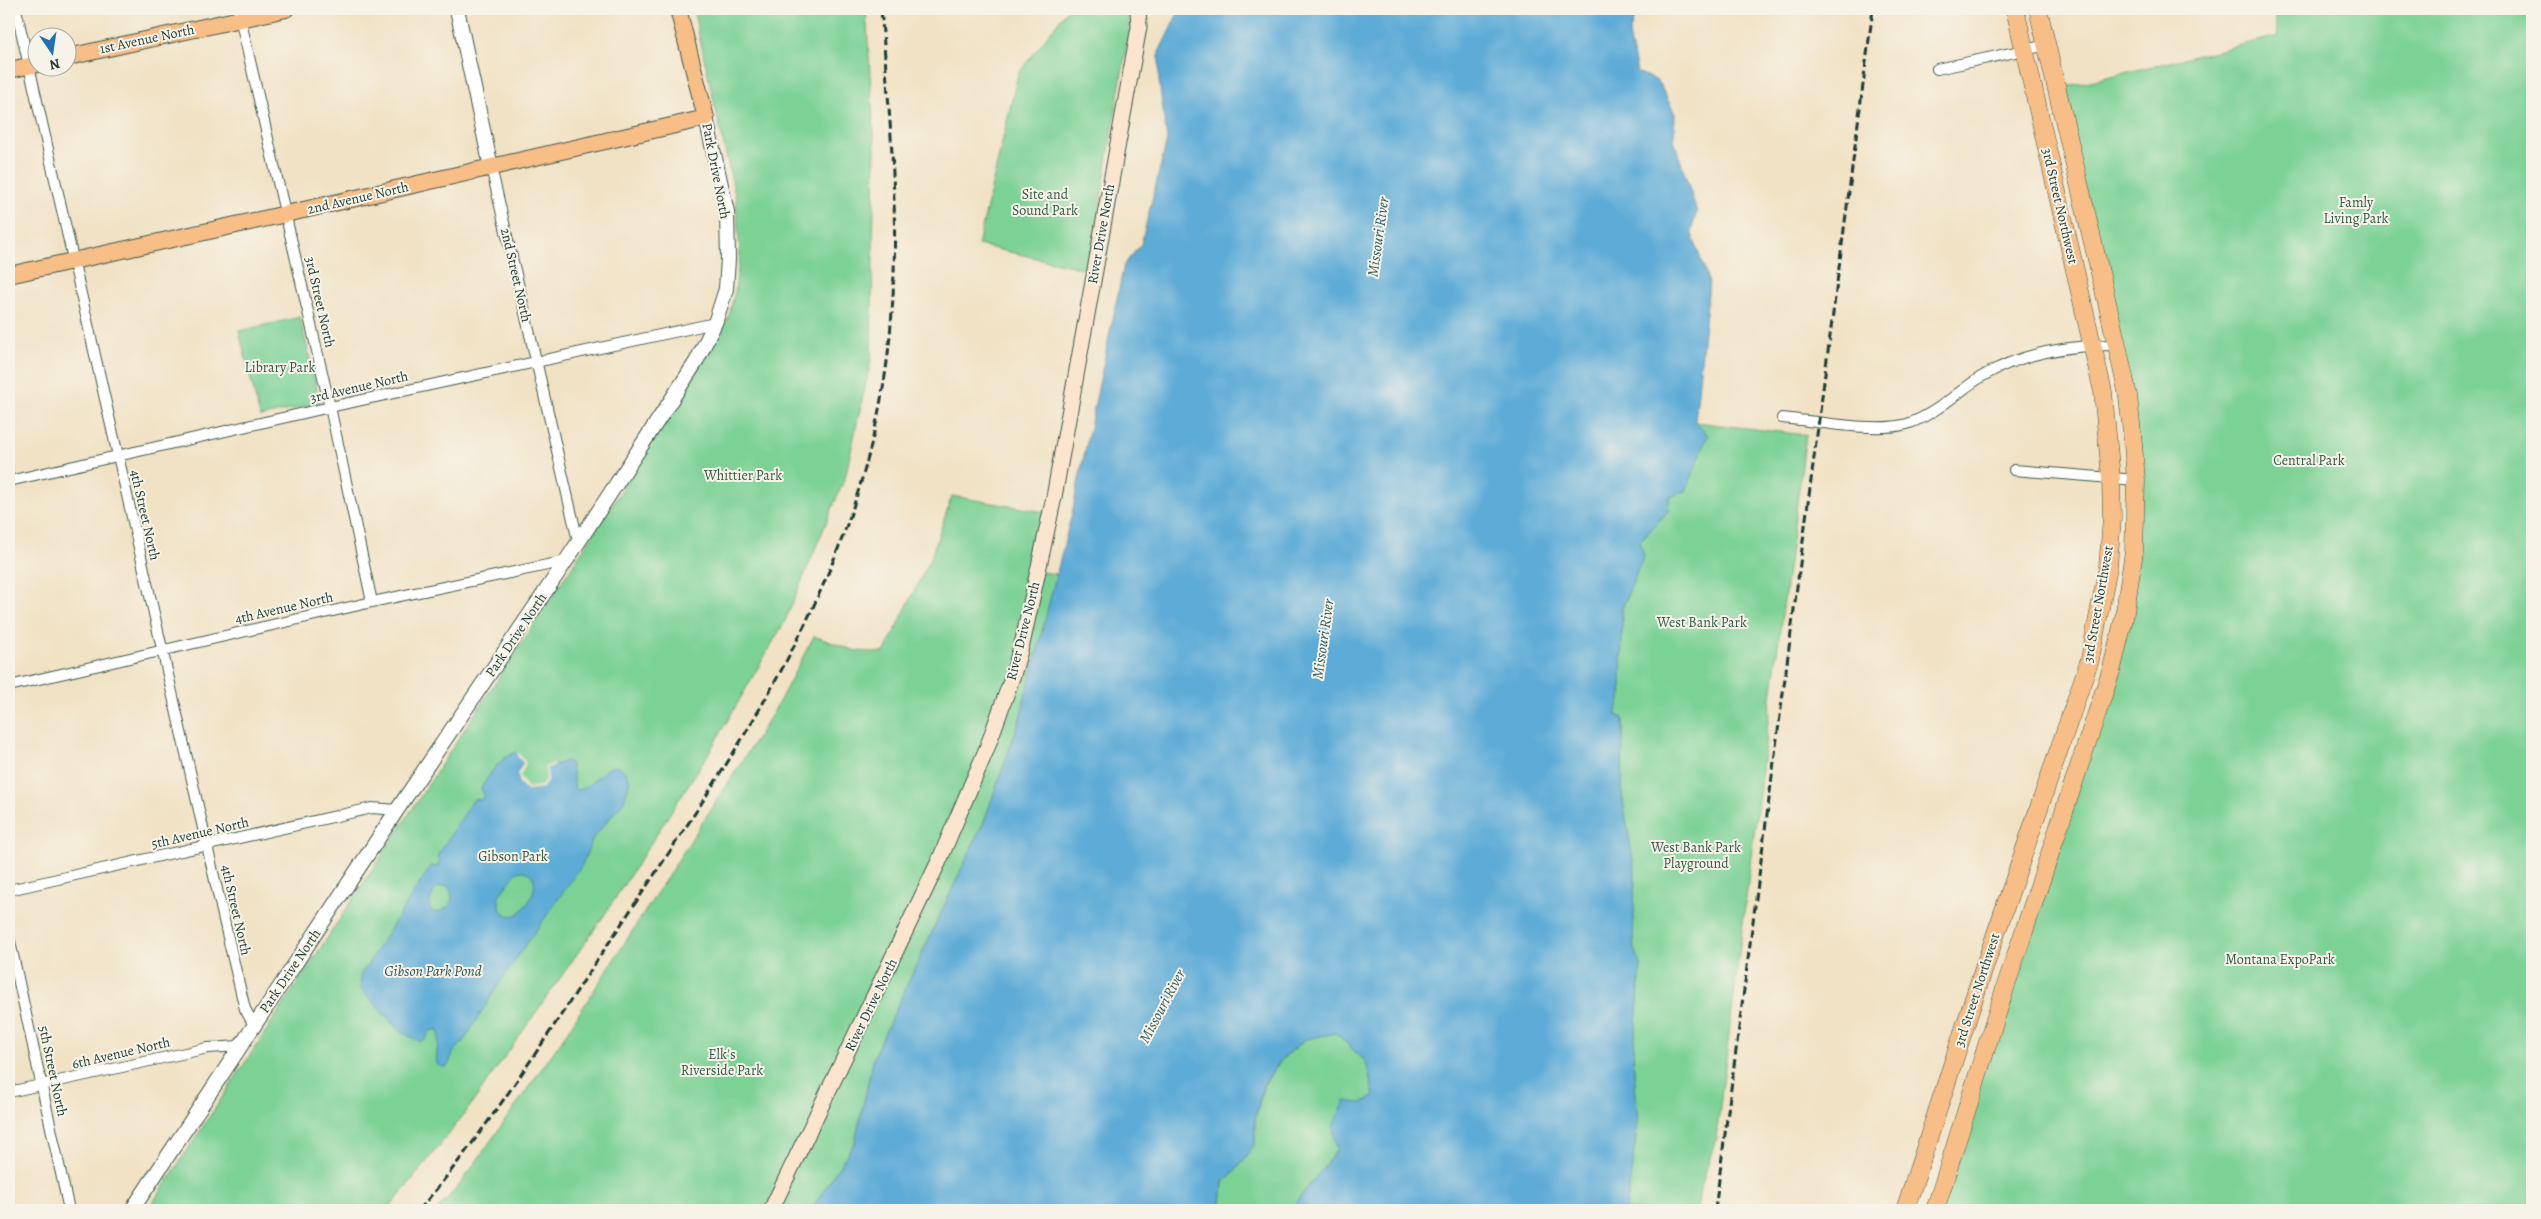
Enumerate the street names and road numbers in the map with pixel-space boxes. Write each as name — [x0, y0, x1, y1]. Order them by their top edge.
street label: 1st Avenue North — [98, 20, 197, 58]
street label: Park Drive North — [697, 121, 735, 221]
street label: 3rd Street Northwest — [2037, 146, 2083, 266]
street label: 2nd Avenue North — [306, 177, 411, 219]
street label: River Drive North — [1083, 182, 1119, 285]
street label: 2nd Street North — [496, 226, 536, 324]
street label: 3rd Street North — [300, 255, 340, 350]
street label: 3rd Avenue North — [308, 366, 410, 408]
street label: 4th Street North — [125, 468, 165, 563]
street label: 3rd Street Northwest — [2078, 544, 2118, 664]
street label: River Drive North — [1002, 579, 1045, 682]
street label: 4th Avenue North — [233, 587, 335, 628]
street label: Park Drive North — [481, 589, 551, 681]
street label: 5th Avenue North — [149, 812, 251, 853]
street label: 4th Street North — [216, 863, 256, 958]
street label: Park Drive North — [255, 925, 325, 1017]
street label: 3rd Street Northwest — [1950, 930, 2004, 1049]
street label: River Drive North — [840, 955, 902, 1055]
street label: 5th Street North — [34, 1024, 72, 1119]
street label: 6th Avenue North — [70, 1032, 172, 1074]

